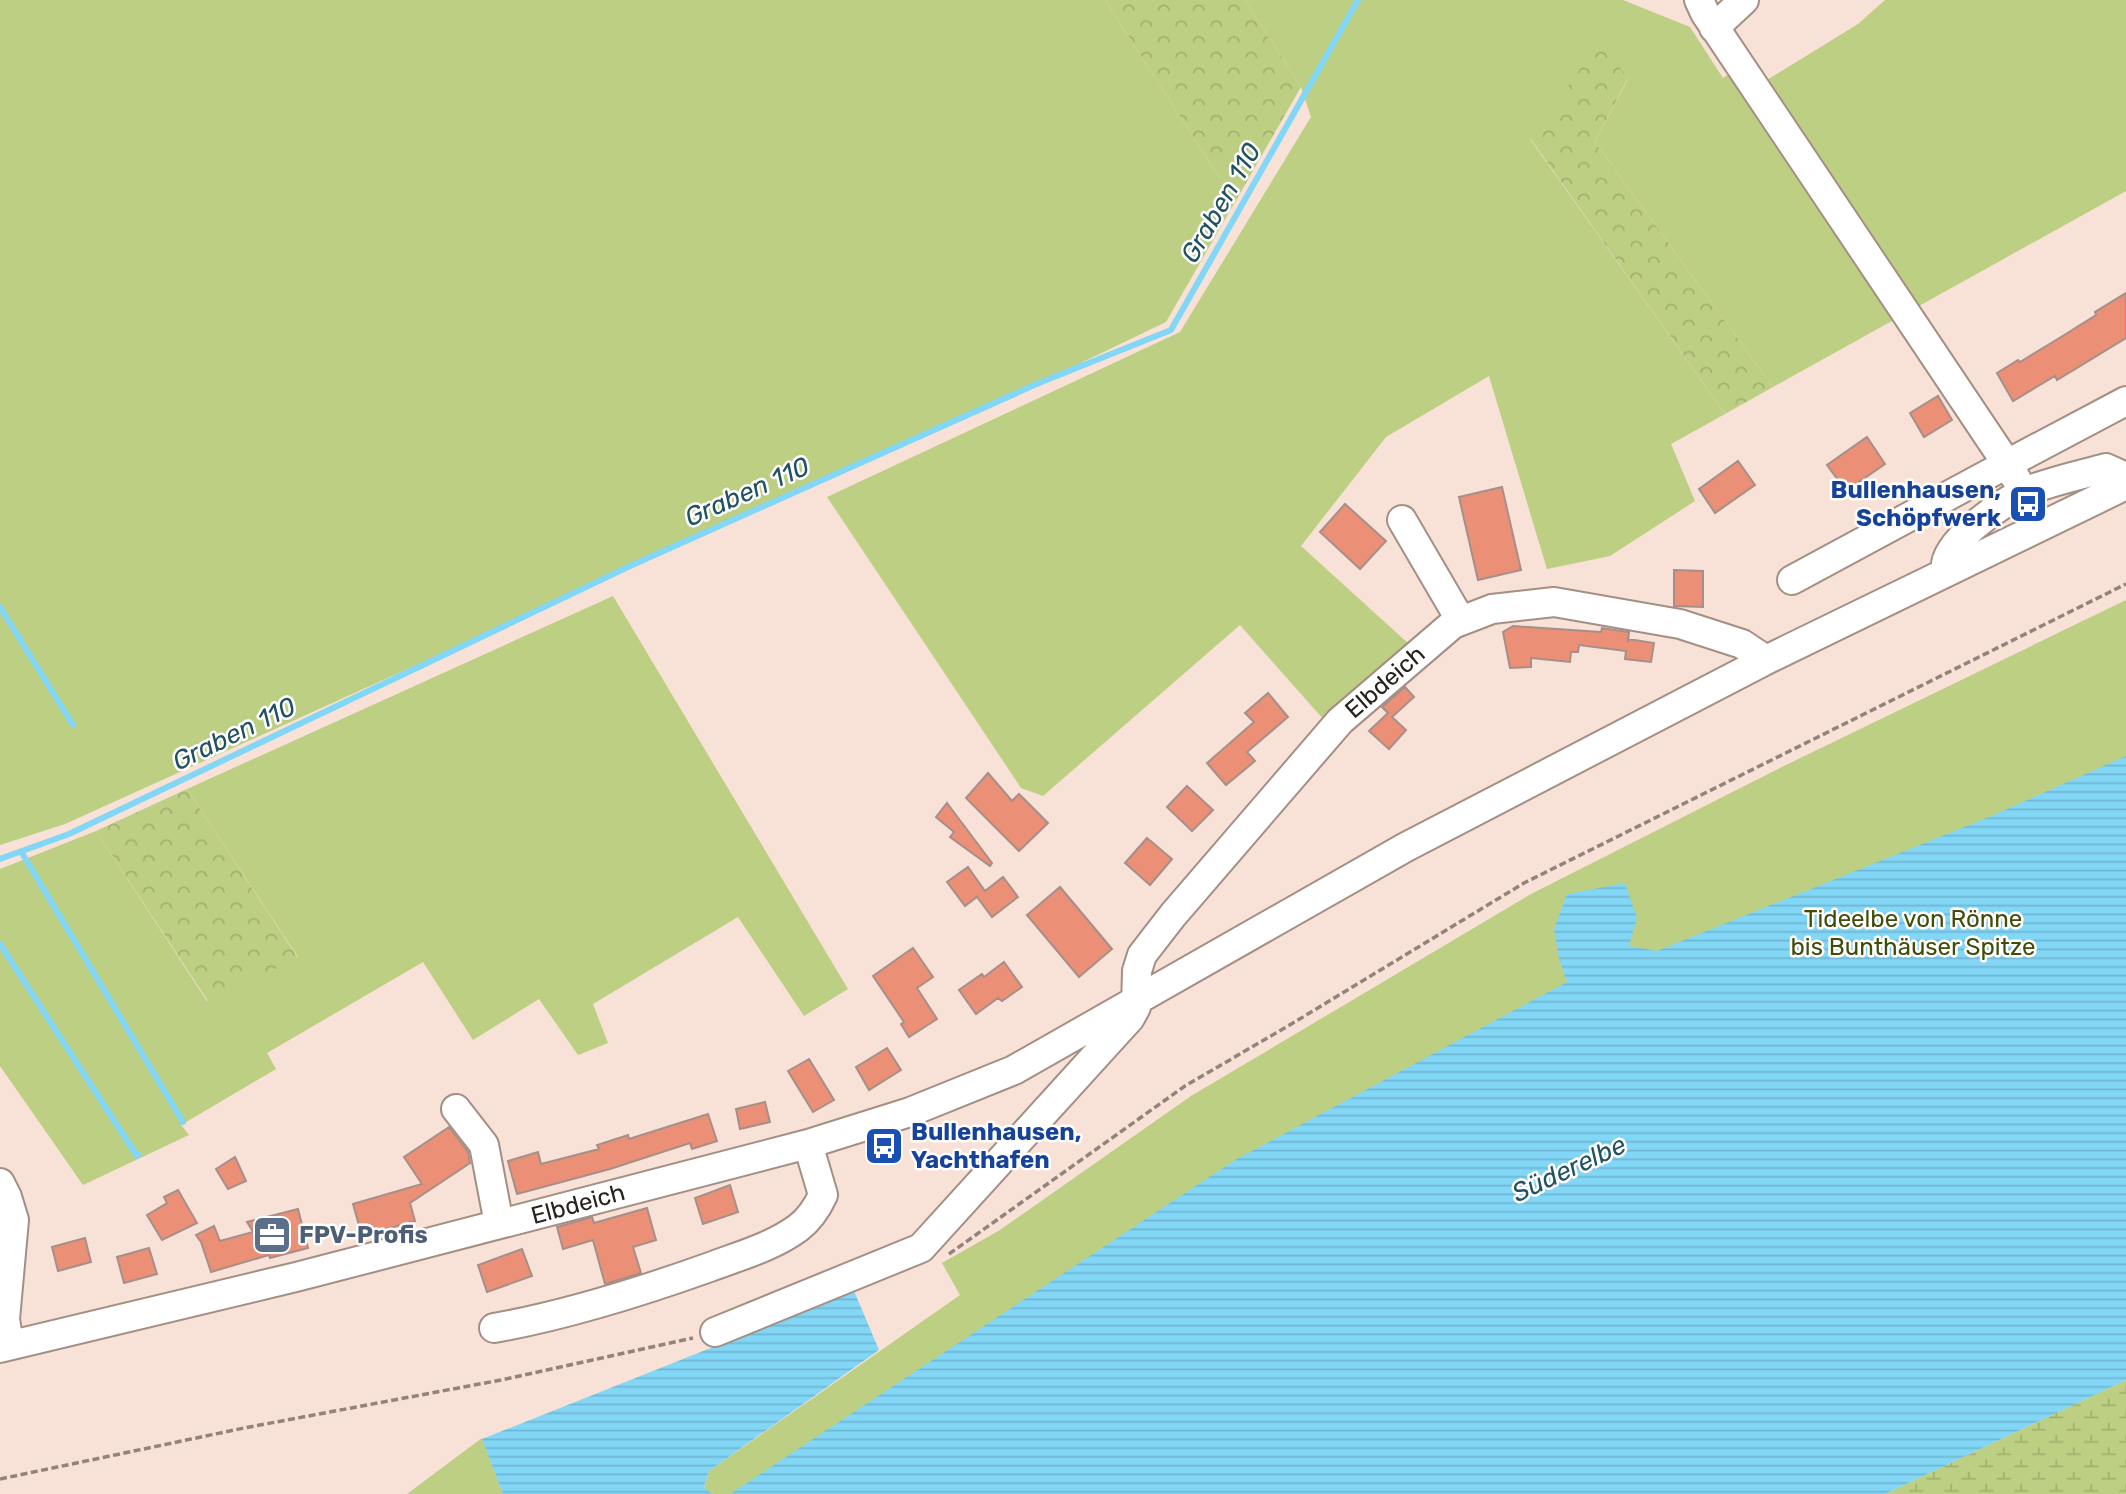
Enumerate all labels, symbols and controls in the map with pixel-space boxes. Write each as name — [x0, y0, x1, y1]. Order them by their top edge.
water label: Graben 110 — [1174, 137, 1268, 269]
water label: Graben 110 — [680, 450, 815, 533]
place label: Bullenhausen, Schöpfwerk — [1831, 476, 2001, 532]
bus stop icon: Bullenhausen, Schöpfwerk — [2007, 483, 2049, 525]
street label: Elbdeich — [1340, 640, 1430, 724]
water label: Graben 110 — [167, 691, 301, 777]
park label: Tideelbe von Rönne bis Bunthäuser Spitze — [1791, 905, 2035, 961]
place label: Bullenhausen, Yachthafen — [911, 1118, 1081, 1174]
bus stop icon: Bullenhausen, Yachthafen — [863, 1125, 905, 1167]
water label: Süderelbe — [1507, 1129, 1631, 1209]
street label: Elbdeich — [528, 1178, 628, 1230]
office icon: FPV-Profis — [251, 1214, 293, 1256]
place label: FPV-Profis — [299, 1221, 428, 1249]

